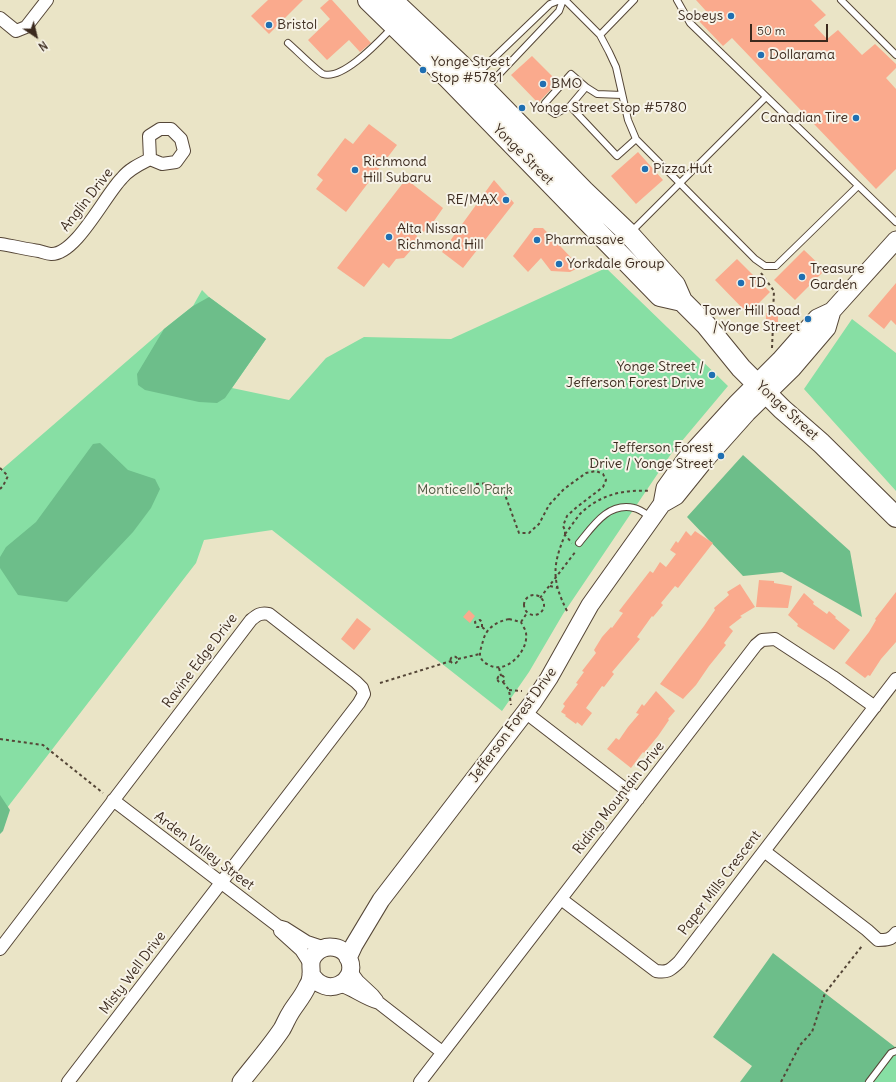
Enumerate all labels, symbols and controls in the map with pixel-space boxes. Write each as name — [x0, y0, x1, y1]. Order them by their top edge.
place label: Sobeys — [678, 8, 723, 24]
marker: Sobeys — [726, 11, 736, 21]
north arrow — [16, 16, 56, 56]
scale bar — [752, 16, 830, 42]
place label: Bristol — [277, 17, 317, 33]
marker: Bristol — [264, 20, 274, 30]
text: 50 m — [757, 23, 785, 38]
text: N — [36, 38, 50, 54]
place label: Dollarama — [769, 47, 835, 63]
marker: Dollarama — [756, 50, 766, 60]
place label: Yonge Street Stop #5781 — [431, 54, 510, 86]
marker: Yonge Street Stop #5781 — [418, 65, 428, 75]
place label: BMO — [551, 76, 582, 92]
marker: BMO — [538, 79, 548, 89]
place label: Yonge Street Stop #5780 — [530, 100, 687, 116]
marker: Yonge Street Stop #5780 — [517, 103, 527, 113]
place label: Canadian Tire — [761, 110, 848, 126]
marker: Canadian Tire — [851, 113, 861, 123]
street label: Yonge Street — [489, 121, 557, 189]
place label: Richmond Hill Subaru — [363, 154, 431, 186]
place label: Pizza Hut — [653, 161, 712, 177]
marker: Pizza Hut — [640, 164, 650, 174]
street label: Anglin Drive — [57, 165, 117, 235]
marker: Richmond Hill Subaru — [350, 165, 360, 175]
place label: RE/MAX — [447, 192, 498, 208]
marker: RE/MAX — [501, 195, 511, 205]
place label: Alta Nissan Richmond Hill — [397, 221, 484, 254]
marker: Alta Nissan Richmond Hill — [384, 232, 394, 242]
place label: Pharmasave — [545, 232, 624, 248]
marker: Pharmasave — [532, 235, 542, 245]
place label: Yorkdale Group — [567, 256, 664, 272]
marker: Yorkdale Group — [554, 259, 564, 269]
place label: Treasure Garden — [810, 261, 865, 294]
marker: Treasure Garden — [797, 272, 807, 282]
place label: TD — [749, 275, 766, 291]
marker: TD — [736, 278, 746, 288]
place label: Tower Hill Road / Yonge Street — [703, 303, 800, 336]
marker: Tower Hill Road / Yonge Street — [803, 314, 813, 324]
place label: Yonge Street / Jefferson Forest Drive — [566, 359, 704, 392]
marker: Yonge Street / Jefferson Forest Drive — [707, 370, 717, 380]
street label: Yonge Street — [752, 378, 822, 444]
place label: Jefferson Forest Drive / Yonge Street — [589, 440, 713, 472]
marker: Jefferson Forest Drive / Yonge Street — [716, 451, 726, 461]
park label: Monticello Park — [417, 482, 513, 498]
street label: Ravine Edge Drive — [159, 611, 241, 711]
street label: Jefferson Forest Drive — [466, 664, 560, 786]
street label: Riding Mountain Drive — [570, 738, 668, 858]
street label: Arden Valley Street — [151, 808, 257, 894]
street label: Paper Mills Crescent — [675, 827, 765, 939]
street label: Misty Well Drive — [96, 928, 170, 1018]

